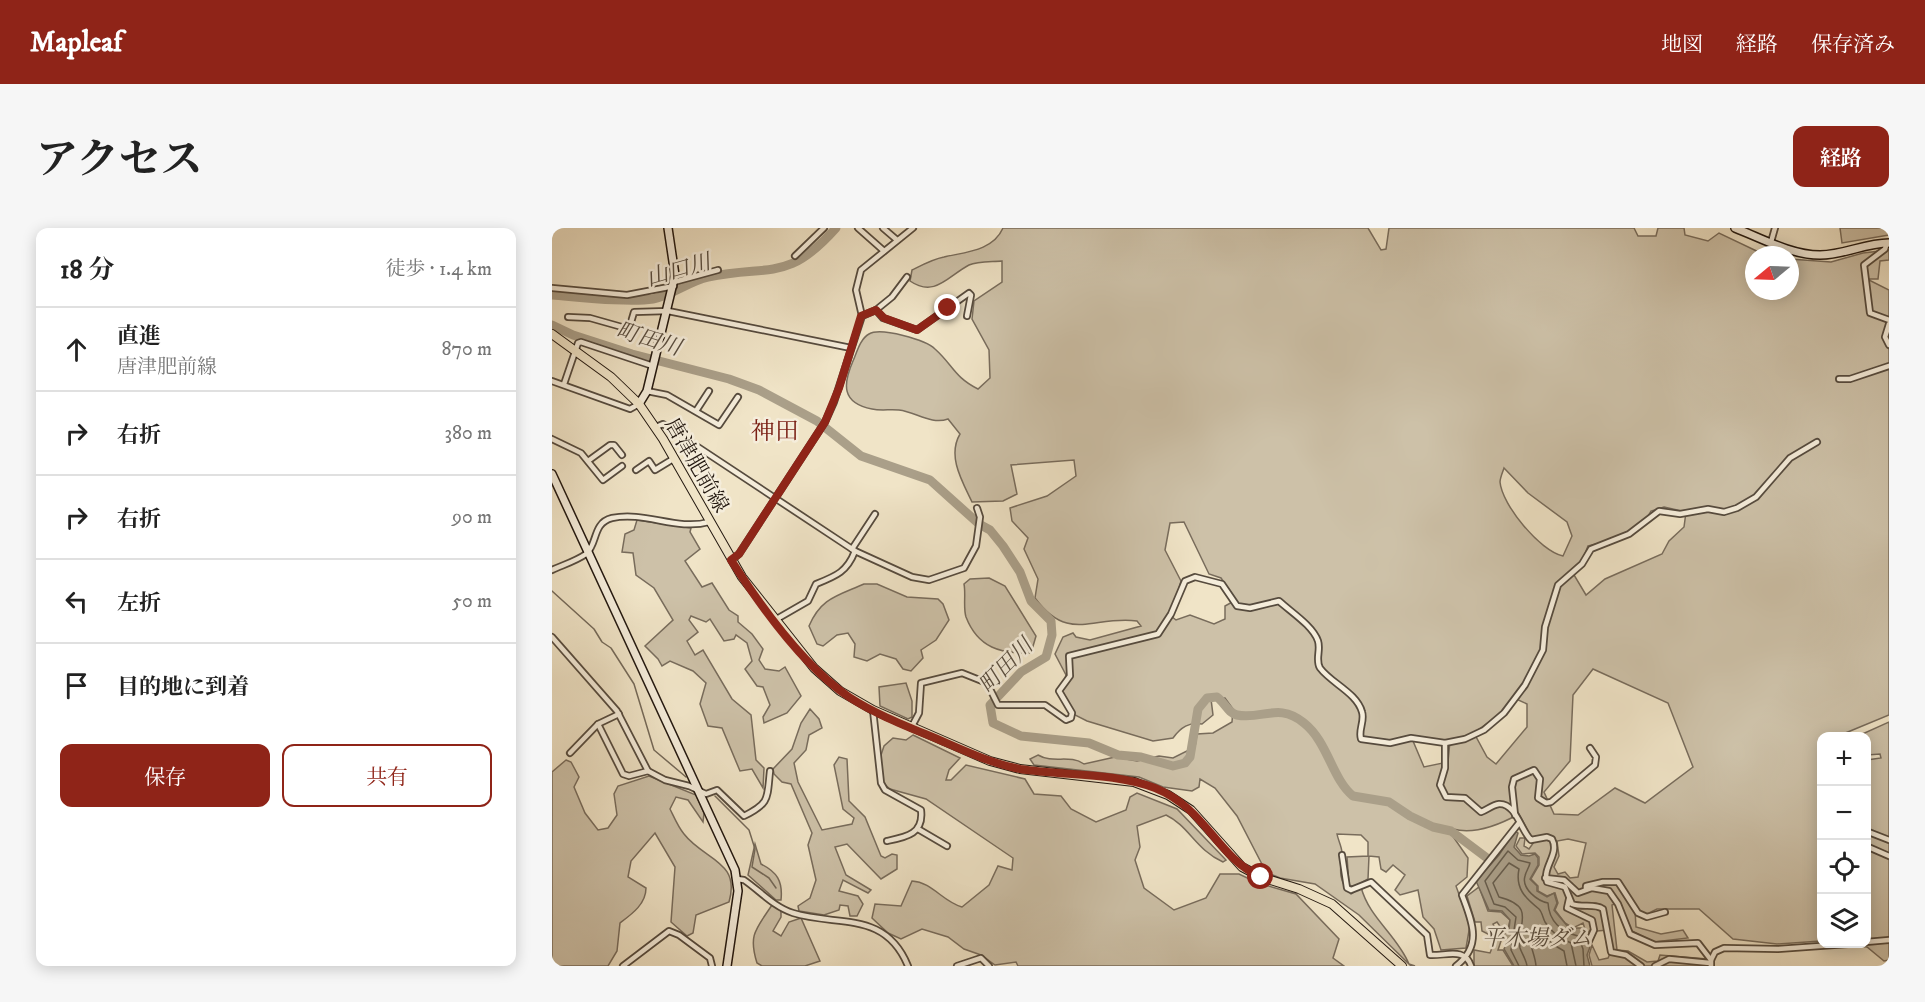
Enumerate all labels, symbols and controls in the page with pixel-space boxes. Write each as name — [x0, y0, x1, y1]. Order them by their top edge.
text: Mapleaf — [30, 25, 122, 60]
text: 地図 — [1661, 32, 1703, 58]
text: 経路 — [1736, 32, 1778, 58]
text: 保存済み — [1811, 32, 1895, 58]
button: 経路 — [1793, 126, 1889, 187]
text: アクセス — [36, 135, 203, 187]
north arrow — [1745, 246, 1799, 300]
water label: 山口川 — [643, 248, 716, 293]
text: 18 分 — [60, 254, 114, 287]
text: 徒歩 · 1.4 km — [386, 257, 492, 282]
route end — [934, 294, 960, 320]
water label: 町田川 — [613, 317, 686, 363]
text: 直進 — [117, 323, 161, 350]
icon: ahead — [60, 333, 93, 366]
text: 870 m — [441, 337, 492, 362]
text: 唐津肥前線 — [117, 355, 217, 380]
street label: 唐津肥前線 — [659, 414, 734, 517]
icon: right — [60, 417, 93, 450]
district label: 神田 — [751, 417, 799, 447]
text: 380 m — [444, 421, 492, 446]
text: 右折 — [117, 422, 161, 449]
icon: right — [60, 501, 93, 534]
text: 90 m — [452, 505, 492, 530]
text: 右折 — [117, 506, 161, 533]
icon: left — [60, 585, 93, 618]
text: 50 m — [452, 589, 492, 614]
text: 左折 — [117, 590, 161, 617]
water label: 町田川 — [973, 631, 1040, 699]
icon: arrive — [60, 669, 93, 702]
text: 目的地に到着 — [117, 674, 249, 701]
map controls — [1817, 732, 1871, 948]
button: + — [1817, 732, 1871, 786]
button: 保存 — [60, 744, 270, 807]
button: 共有 — [282, 744, 492, 807]
button: − — [1817, 786, 1871, 840]
button: locate — [1817, 840, 1871, 894]
route start — [1247, 863, 1273, 889]
button: layers — [1817, 894, 1871, 948]
water label: 平木場ダム — [1482, 925, 1592, 952]

